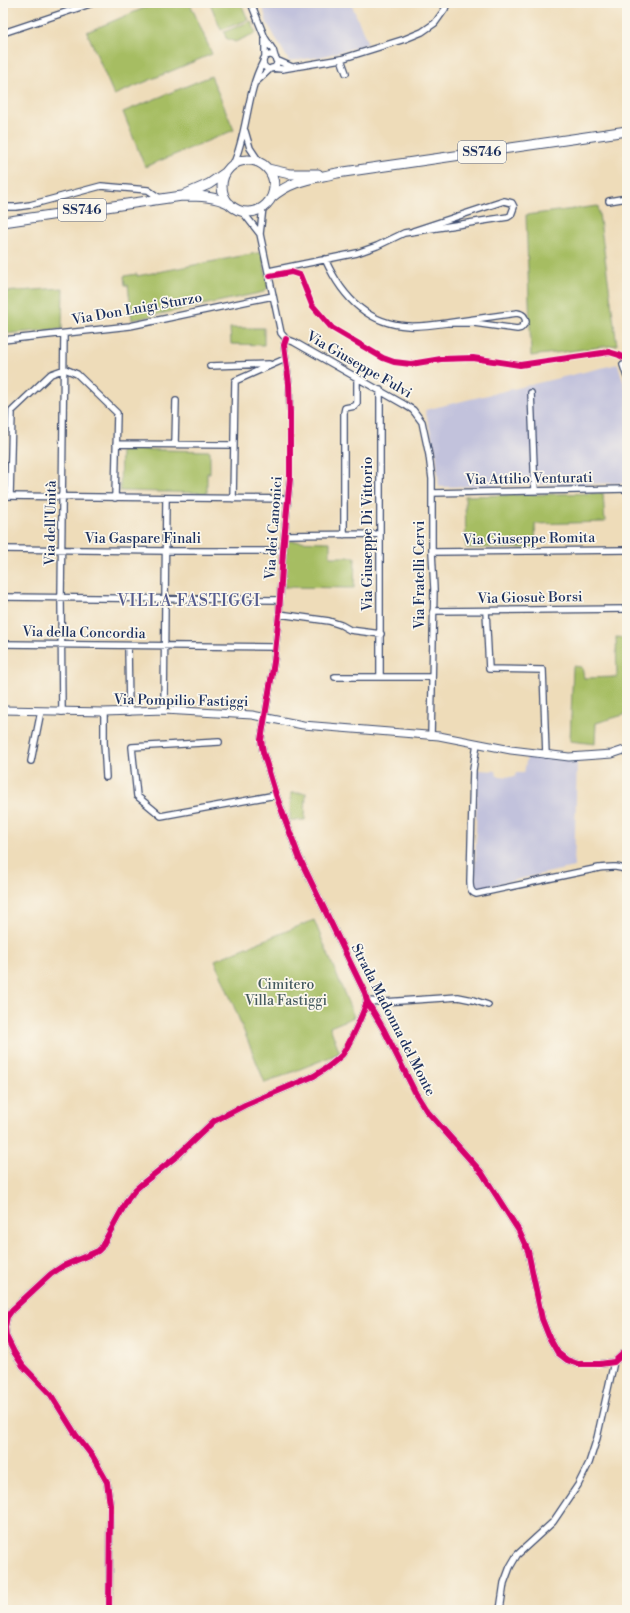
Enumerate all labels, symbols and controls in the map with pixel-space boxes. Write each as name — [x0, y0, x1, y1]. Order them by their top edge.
road number: SS746 — [458, 141, 506, 163]
road number: SS746 — [58, 199, 106, 221]
street label: Via Don Luigi Sturzo — [69, 289, 204, 329]
street label: Via Giuseppe Fulvi — [302, 327, 415, 403]
street label: Via Giuseppe Di Vittorio — [359, 457, 377, 612]
street label: Via Attilio Venturati — [464, 469, 593, 489]
street label: Via dei Canonici — [261, 475, 287, 581]
street label: Via dell'Unità — [41, 479, 61, 567]
street label: Via Fratelli Cervi — [411, 520, 429, 630]
street label: Via Giuseppe Romita — [462, 529, 596, 549]
street label: Via Gaspare Finali — [84, 530, 202, 548]
street label: Via Giosuè Borsi — [476, 588, 583, 608]
district label: VILLA FASTIGGI — [116, 591, 261, 611]
street label: Via della Concordia — [21, 623, 147, 643]
street label: Via Pompilio Fastiggi — [112, 691, 249, 711]
street label: Strada Madonna del Monte — [347, 941, 439, 1099]
park label: Cimitero Villa Fastiggi — [244, 976, 328, 1010]

